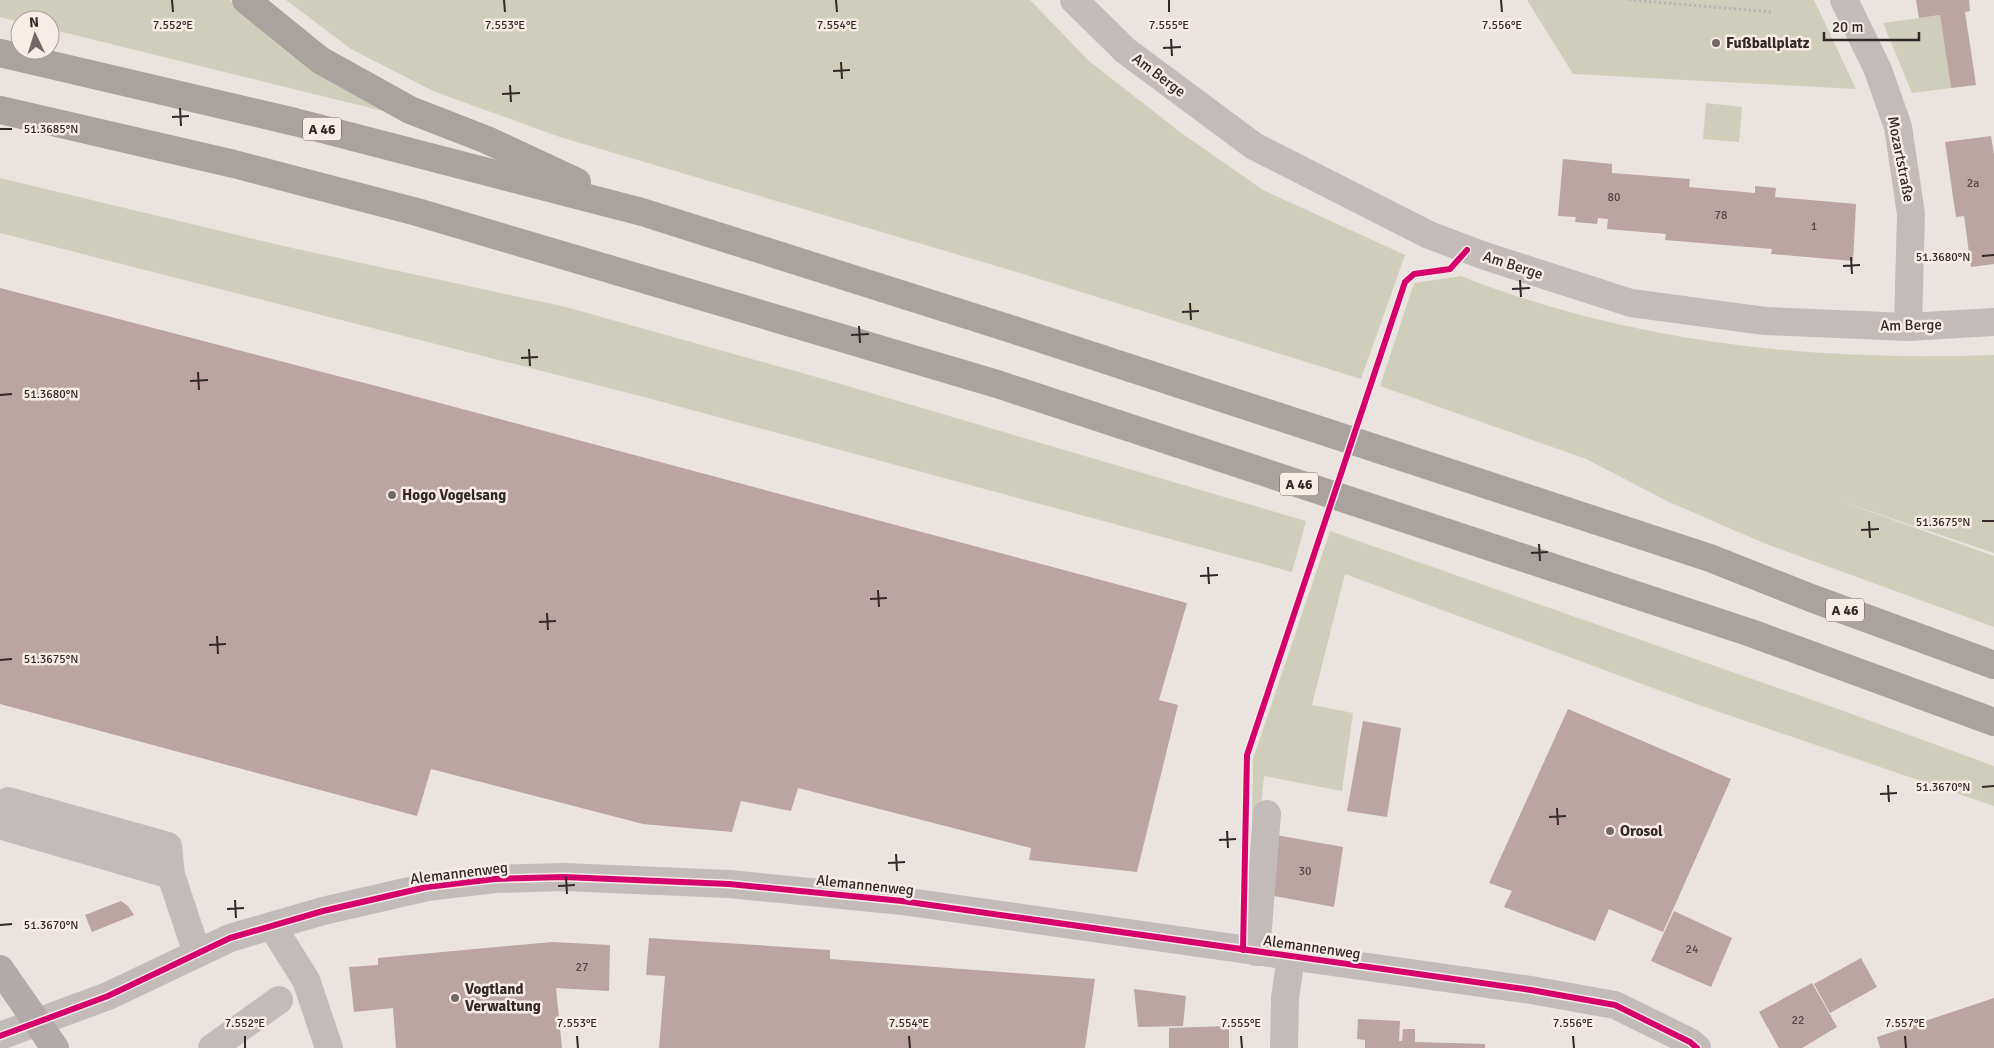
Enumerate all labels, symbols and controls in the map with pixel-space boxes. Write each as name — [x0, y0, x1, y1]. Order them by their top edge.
north arrow — [10, 10, 60, 60]
scale bar — [1824, 10, 1919, 42]
text: N — [29, 14, 40, 31]
text: 7.552°E — [153, 18, 193, 33]
text: 7.553°E — [485, 18, 525, 33]
text: 7.554°E — [817, 18, 857, 33]
text: 7.555°E — [1149, 18, 1189, 33]
text: 7.556°E — [1482, 18, 1522, 33]
text: 20 m — [1832, 18, 1863, 36]
place label: Fußballplatz — [1726, 34, 1810, 52]
marker: Fußballplatz — [1710, 37, 1722, 49]
street label: Am Berge — [1129, 49, 1189, 101]
street label: Mozartstraße — [1884, 115, 1918, 203]
road number: A 46 — [303, 118, 341, 140]
text: 51.3685°N — [24, 122, 78, 137]
house number: 2a — [1967, 176, 1979, 191]
house number: 80 — [1608, 190, 1620, 205]
house number: 78 — [1715, 208, 1727, 223]
house number: 1 — [1811, 219, 1817, 234]
street label: Am Berge — [1481, 247, 1545, 283]
text: 51.3680°N — [1916, 250, 1970, 265]
street label: Am Berge — [1880, 315, 1942, 335]
text: 51.3680°N — [24, 387, 78, 402]
road number: A 46 — [1280, 472, 1318, 496]
place label: Hogo Vogelsang — [402, 486, 506, 504]
marker: Hogo Vogelsang — [386, 489, 398, 501]
text: 51.3675°N — [1916, 515, 1970, 530]
road number: A 46 — [1826, 598, 1864, 622]
text: 51.3675°N — [24, 652, 78, 667]
text: 51.3670°N — [1916, 780, 1970, 795]
place label: Orosol — [1620, 822, 1663, 840]
marker: Orosol — [1604, 825, 1616, 837]
street label: Alemannenweg — [409, 858, 509, 888]
house number: 30 — [1299, 864, 1311, 879]
street label: Alemannenweg — [815, 871, 915, 899]
text: 51.3670°N — [24, 918, 78, 933]
street label: Alemannenweg — [1262, 931, 1362, 963]
house number: 24 — [1686, 942, 1699, 957]
house number: 27 — [576, 960, 588, 975]
place label: Vogtland Verwaltung — [465, 980, 541, 1015]
marker: Vogtland Verwaltung — [449, 992, 461, 1004]
house number: 22 — [1792, 1013, 1804, 1028]
text: 7.552°E — [225, 1016, 265, 1031]
text: 7.553°E — [557, 1016, 597, 1031]
text: 7.554°E — [889, 1016, 929, 1031]
text: 7.555°E — [1221, 1016, 1261, 1031]
text: 7.556°E — [1553, 1016, 1593, 1031]
text: 7.557°E — [1885, 1016, 1925, 1031]

